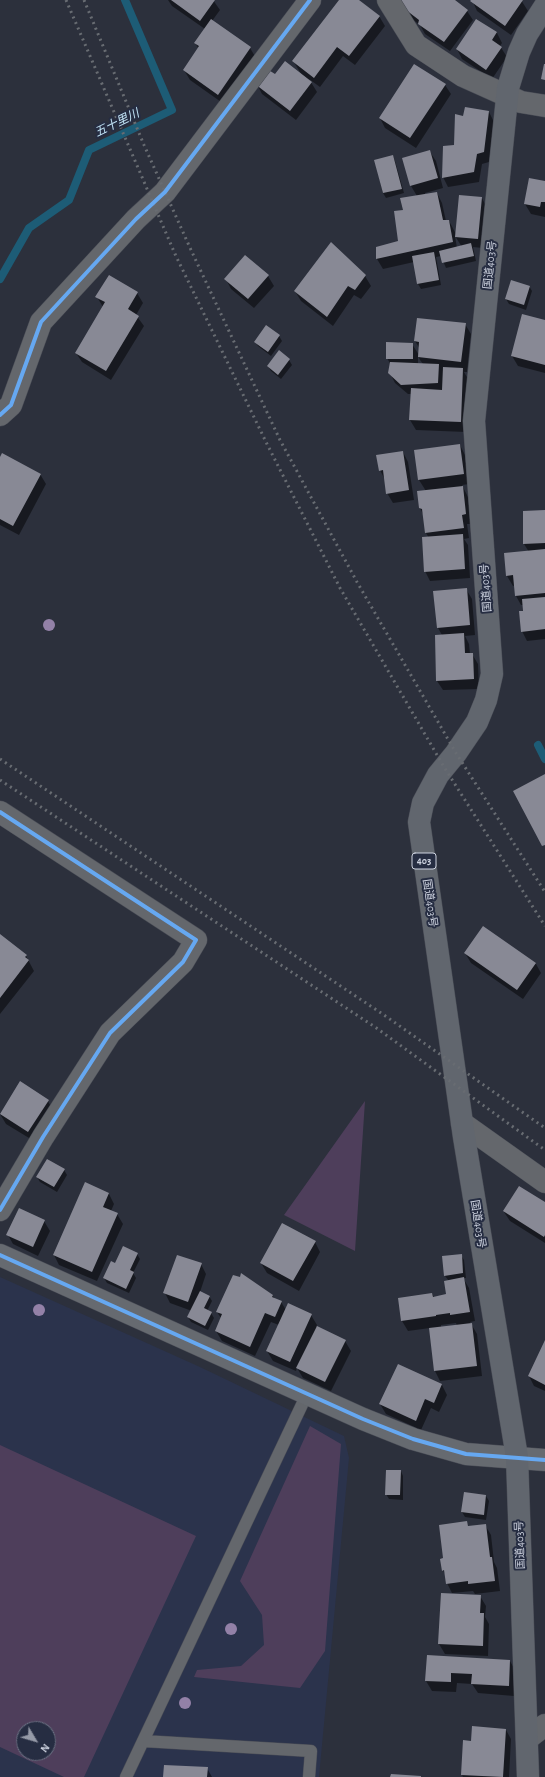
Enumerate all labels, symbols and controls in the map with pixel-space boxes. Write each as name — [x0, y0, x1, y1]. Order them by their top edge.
water label: 五十里川 — [92, 106, 142, 140]
street label: 国道403号 — [481, 240, 499, 290]
street label: 国道403号 — [478, 563, 494, 613]
road number: 403 — [412, 853, 436, 869]
street label: 国道403号 — [420, 878, 440, 928]
street label: 国道403号 — [468, 1199, 488, 1249]
street label: 国道403号 — [513, 1520, 527, 1570]
north arrow — [16, 1721, 56, 1761]
text: N — [38, 1742, 52, 1754]

